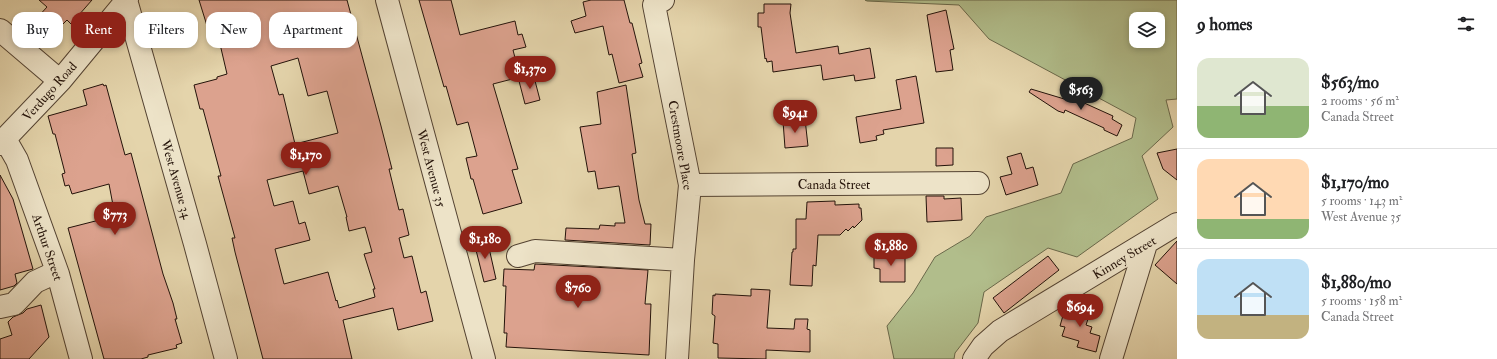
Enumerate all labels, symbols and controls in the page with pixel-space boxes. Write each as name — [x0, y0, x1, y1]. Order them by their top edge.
chip: Buy — [12, 12, 63, 48]
chip: Rent — [71, 12, 126, 48]
chip: Filters — [134, 12, 198, 48]
chip: New — [206, 12, 261, 48]
chip: Apartment — [269, 12, 357, 48]
map controls — [1129, 12, 1165, 48]
button: layers — [1129, 12, 1165, 48]
icon: filters — [1455, 13, 1477, 35]
text: 9 homes — [1197, 14, 1252, 35]
pin: $1,370 — [497, 56, 563, 90]
street label: Verdugo Road — [19, 58, 81, 125]
text: $1,370 — [514, 61, 546, 77]
text: $563/mo — [1321, 72, 1379, 93]
icon: home — [1229, 74, 1277, 122]
pin: $563 — [1057, 77, 1105, 111]
text: $563 — [1069, 82, 1093, 98]
text: 2 rooms · 56 m² — [1321, 93, 1399, 109]
street label: Crestmoore Place — [664, 99, 696, 192]
pin: $941 — [771, 100, 819, 134]
text: $941 — [782, 105, 808, 121]
text: Canada Street — [1321, 109, 1394, 125]
street label: West Avenue 35 — [413, 127, 449, 209]
street label: West Avenue 34 — [157, 137, 195, 221]
pin: $1,170 — [273, 142, 339, 176]
text: $1,170 — [290, 147, 322, 163]
text: $1,170/mo — [1321, 172, 1389, 193]
icon: home — [1229, 175, 1277, 223]
street label: Canada Street — [798, 177, 870, 193]
text: 5 rooms · 143 m² — [1321, 193, 1402, 209]
pin: $773 — [91, 202, 139, 236]
text: $773 — [103, 207, 127, 223]
text: West Avenue 35 — [1321, 209, 1401, 225]
street label: Arthur Street — [28, 211, 66, 283]
pin: $1,180 — [452, 226, 518, 260]
text: $1,180 — [469, 231, 501, 247]
pin: $1,880 — [858, 233, 924, 267]
street label: Kinney Street — [1090, 233, 1160, 284]
text: $1,880 — [874, 238, 908, 254]
text: $1,880/mo — [1321, 272, 1391, 293]
pin: $760 — [554, 275, 602, 309]
icon: home — [1229, 275, 1277, 323]
text: $760 — [565, 280, 591, 296]
text: 5 rooms · 158 m² — [1321, 293, 1402, 309]
pin: $694 — [1056, 294, 1104, 328]
text: $694 — [1066, 299, 1094, 315]
text: Canada Street — [1321, 309, 1394, 325]

